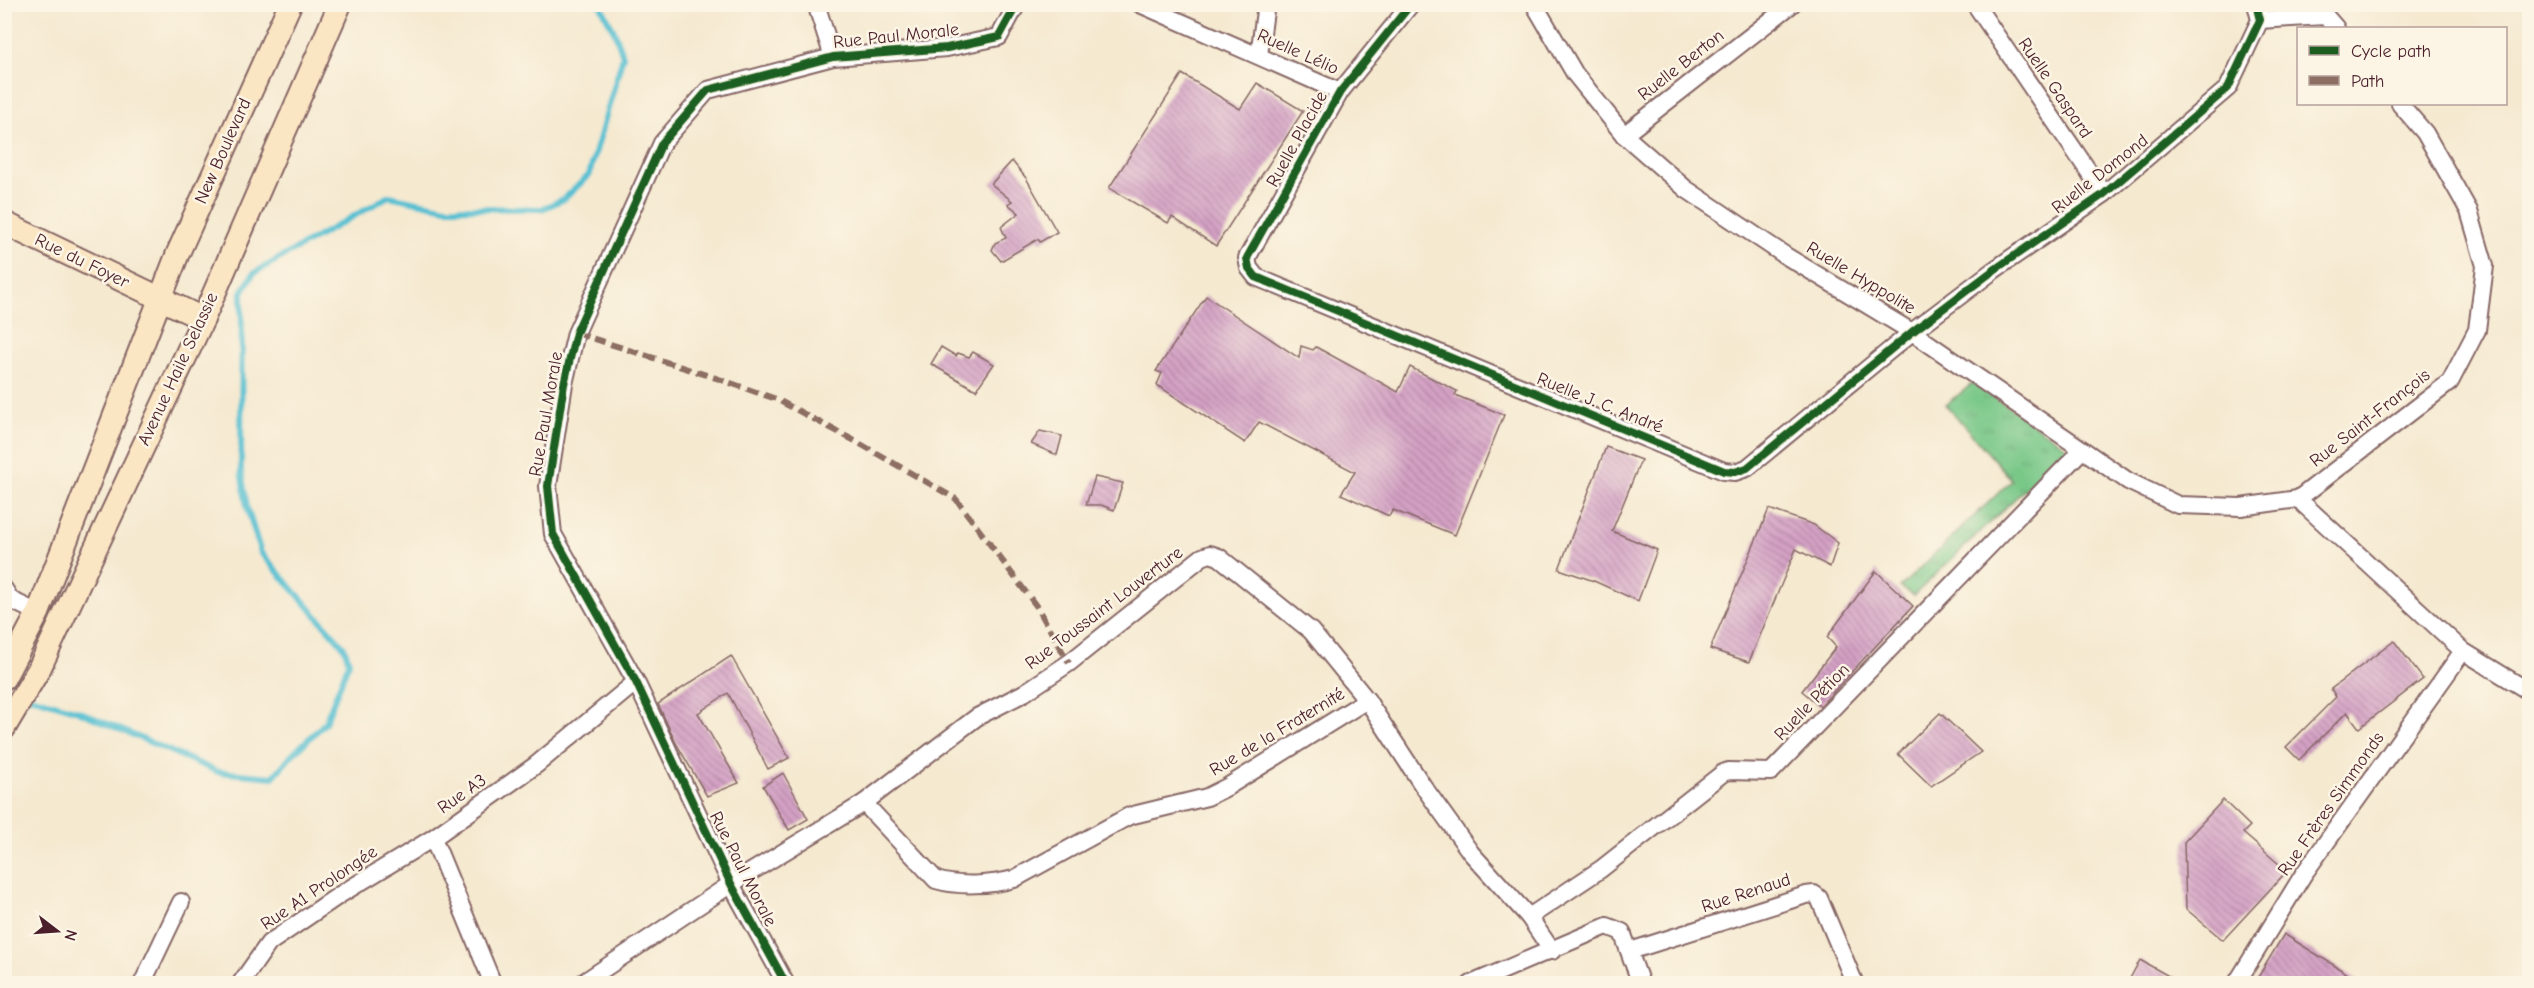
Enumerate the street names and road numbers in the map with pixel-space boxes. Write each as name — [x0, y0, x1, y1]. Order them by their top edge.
street label: Rue Paul Morale — [832, 19, 960, 53]
street label: Ruelle Lélio — [1254, 25, 1342, 79]
street label: Ruelle Berton — [1634, 25, 1728, 105]
street label: Ruelle Gaspard — [2014, 34, 2096, 142]
street label: Ruelle Placide — [1262, 87, 1332, 191]
street label: New Boulevard — [190, 95, 256, 207]
street label: Ruelle Domond — [2048, 130, 2152, 218]
street label: Rue du Foyer — [31, 229, 133, 293]
street label: Ruelle Hyppolite — [1803, 237, 1919, 319]
street label: Avenue Haile Selassie — [133, 289, 223, 449]
street label: Rue Paul Morale — [525, 350, 567, 478]
street label: Rue Saint-François — [2306, 365, 2434, 471]
street label: Ruelle J. C. André — [1534, 368, 1666, 438]
street label: Rue Toussaint Louverture — [1021, 542, 1187, 674]
street label: Ruelle Pétion — [1770, 659, 1854, 745]
street label: Rue de la Fraternité — [1206, 683, 1348, 781]
street label: Rue Frères Simmonds — [2273, 728, 2389, 880]
street label: Rue A3 — [434, 770, 490, 818]
street label: Rue Paul Morale — [705, 808, 781, 930]
street label: Rue A1 Prolongée — [257, 841, 381, 935]
street label: Rue Renaud — [1699, 869, 1793, 917]

